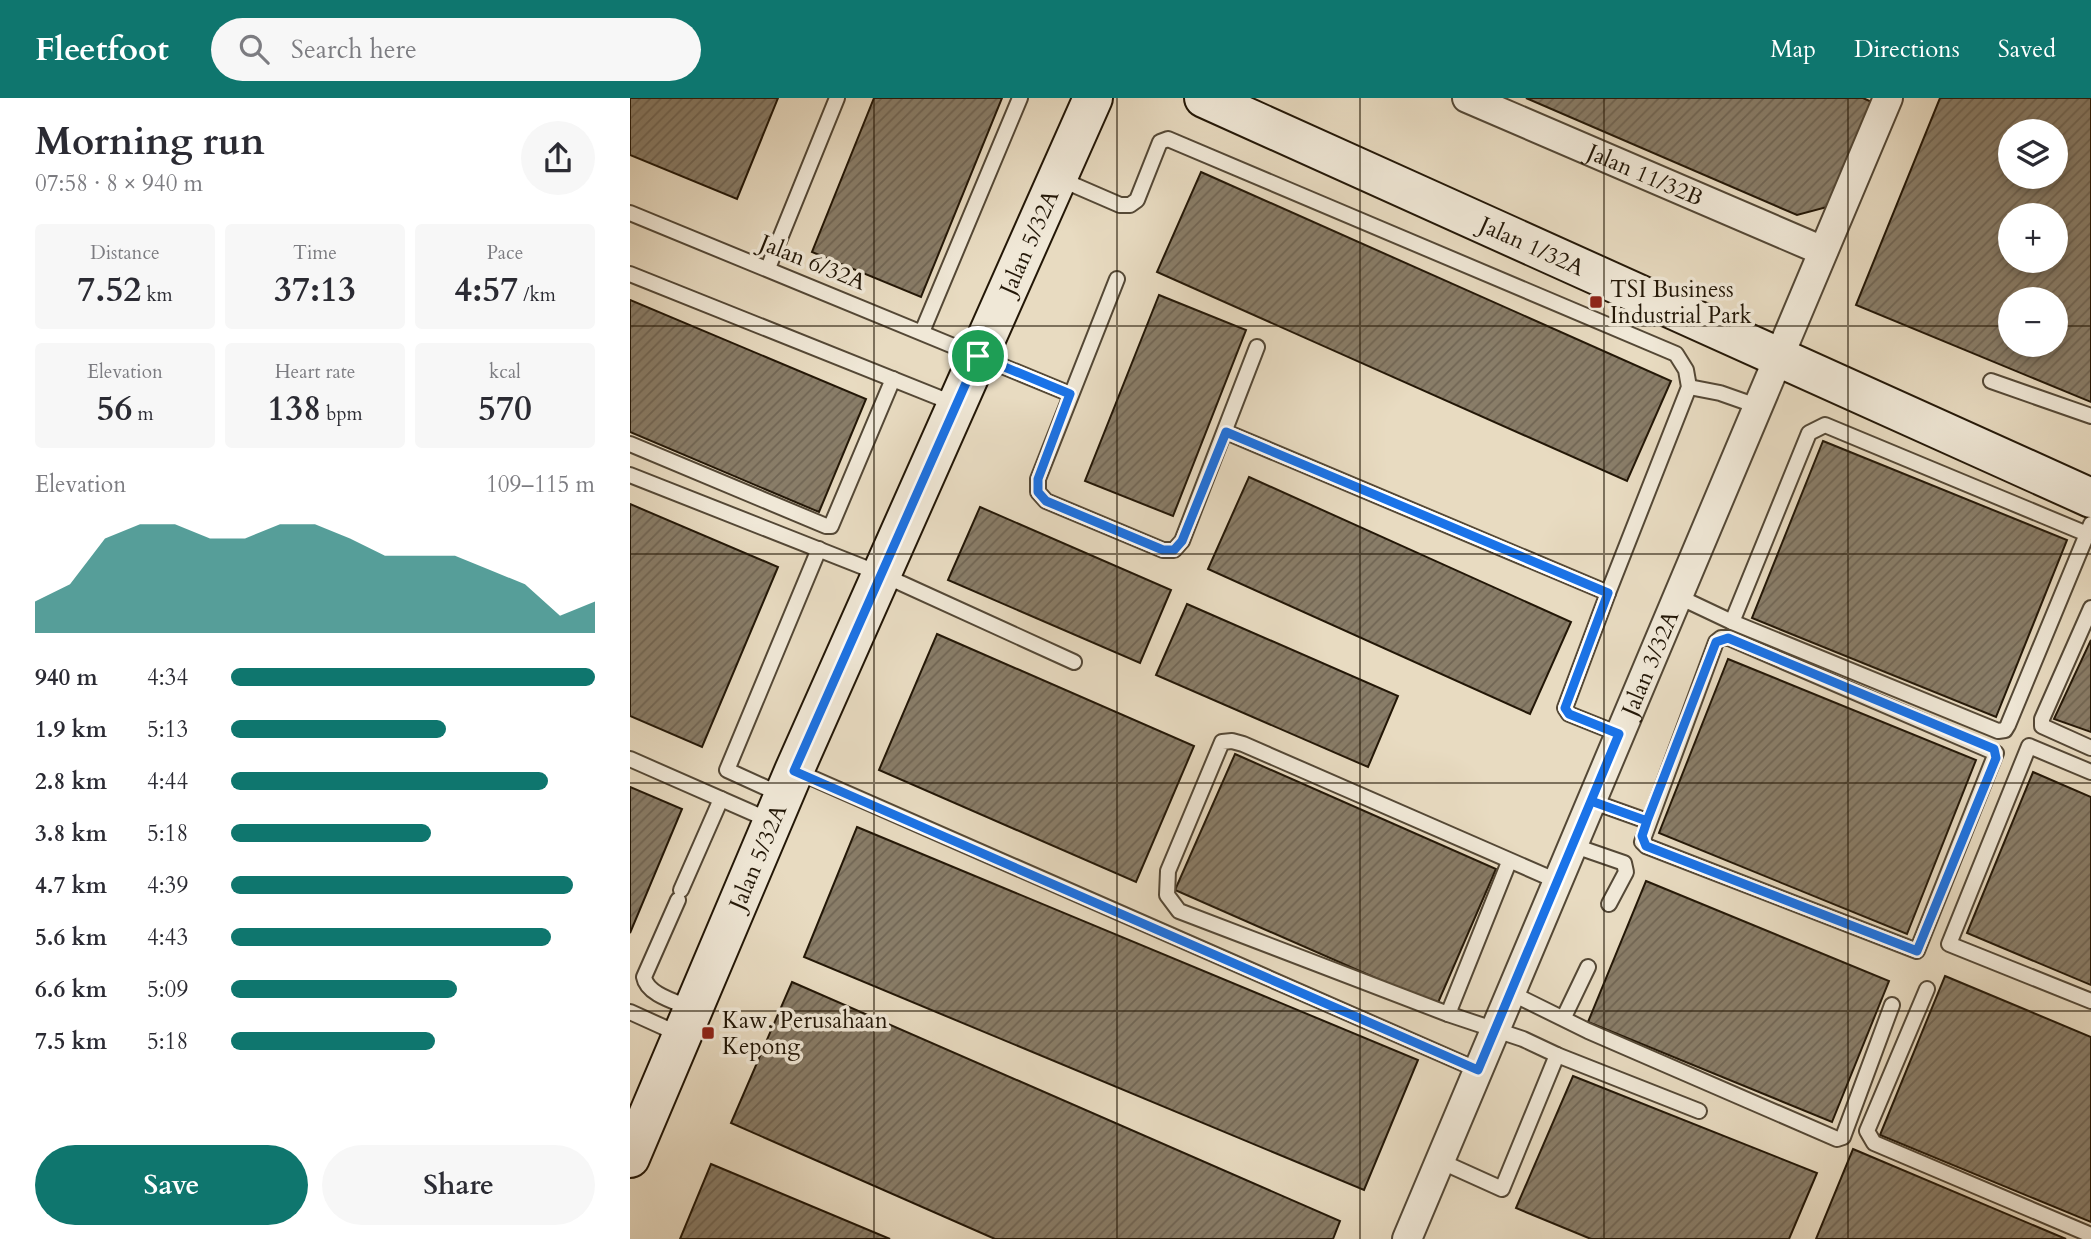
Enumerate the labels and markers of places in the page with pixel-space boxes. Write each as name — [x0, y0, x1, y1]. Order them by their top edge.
place label: TSI Business Industrial Park — [1610, 274, 1752, 331]
marker: TSI Business Industrial Park — [1588, 294, 1604, 310]
pin — [948, 326, 1008, 386]
place label: Kaw. Perusahaan Kepong — [722, 1005, 888, 1062]
marker: Kaw. Perusahaan Kepong — [700, 1025, 716, 1041]

